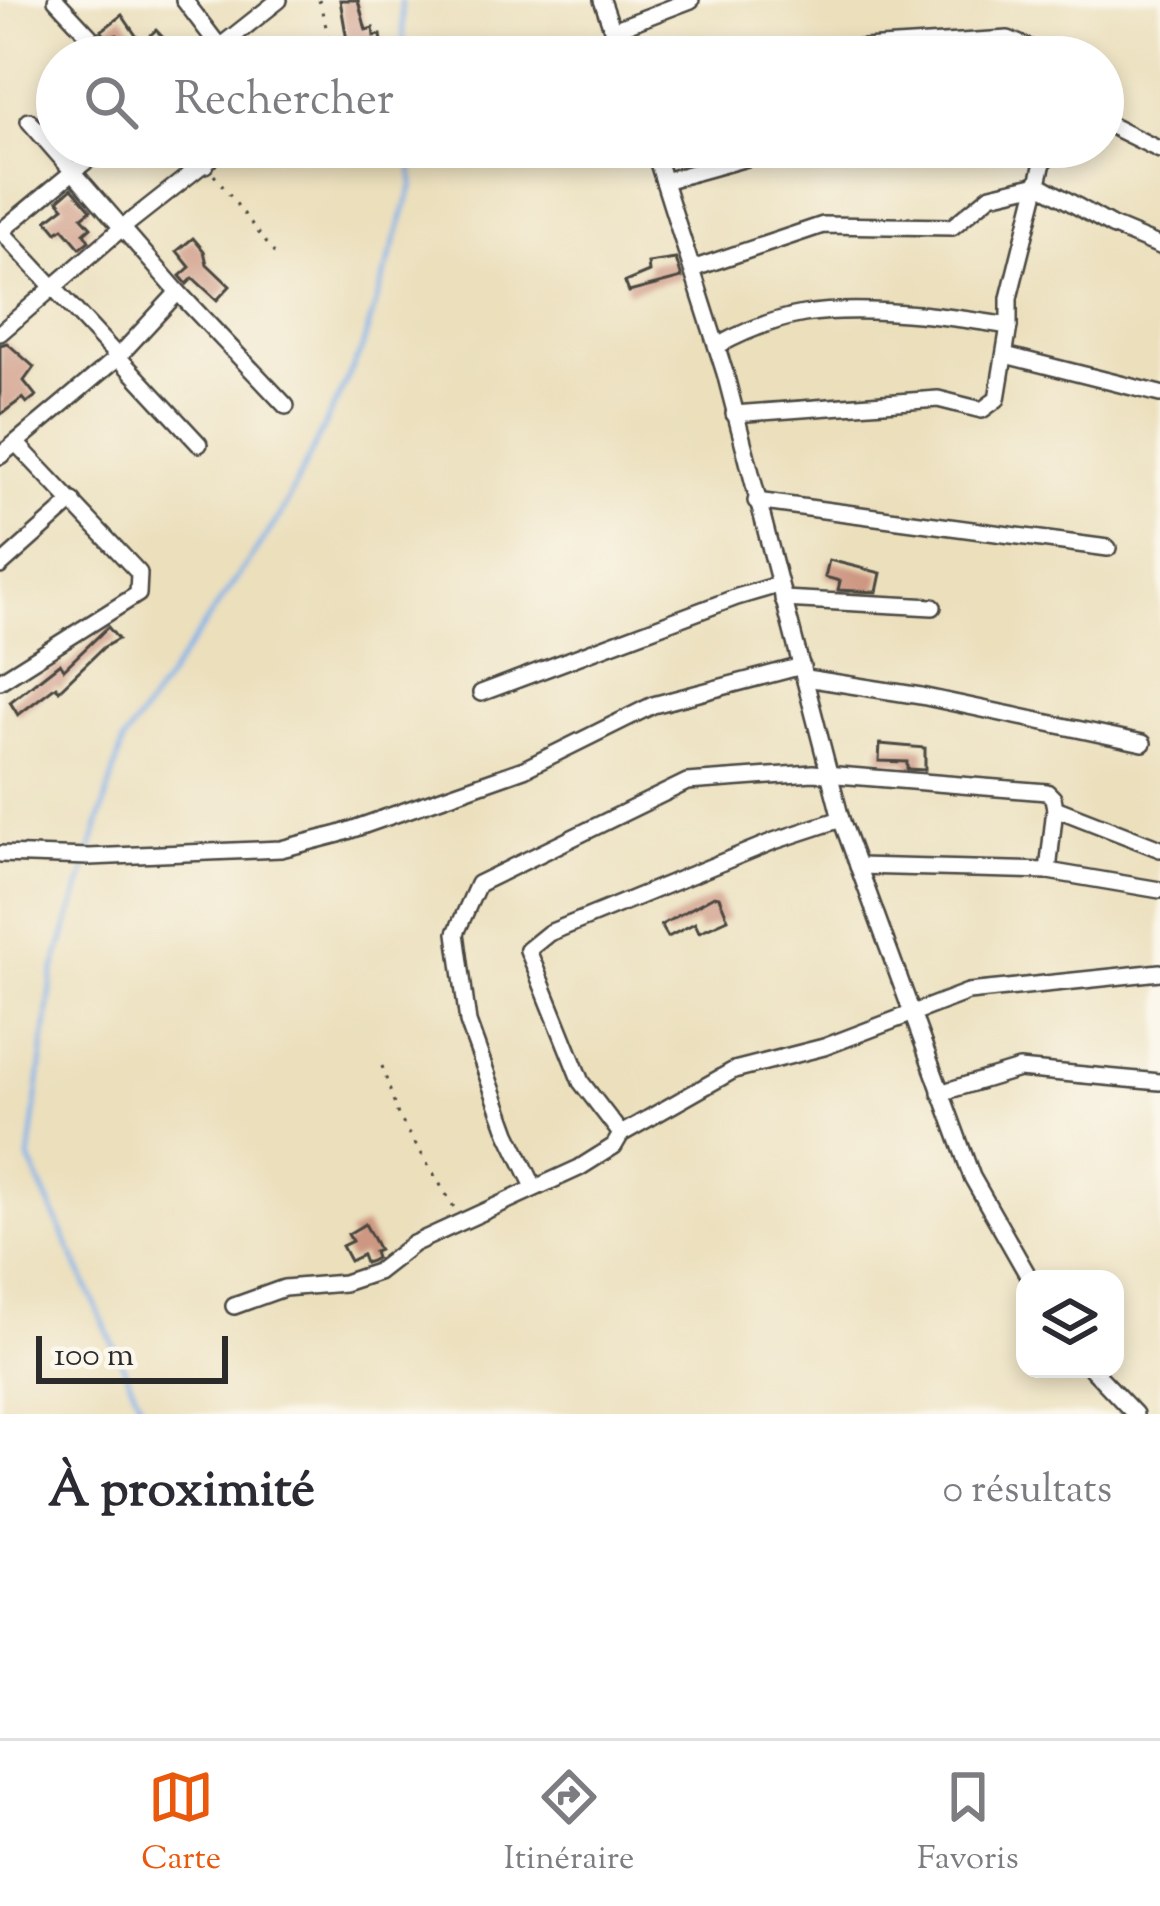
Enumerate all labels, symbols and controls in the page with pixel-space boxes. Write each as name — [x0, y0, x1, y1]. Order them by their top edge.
search box — [36, 36, 1124, 168]
icon: search — [78, 69, 144, 135]
text: Rechercher — [174, 70, 394, 135]
map controls — [1016, 1270, 1124, 1378]
button: layers — [1016, 1270, 1124, 1378]
scale bar — [36, 1330, 228, 1383]
text: 100 m — [54, 1333, 134, 1381]
text: À proximité — [48, 1456, 315, 1529]
text: 0 résultats — [942, 1464, 1112, 1520]
tab: Carte — [141, 1764, 221, 1884]
tab: Itinéraire — [504, 1764, 634, 1884]
tab: Favoris — [917, 1764, 1019, 1884]

